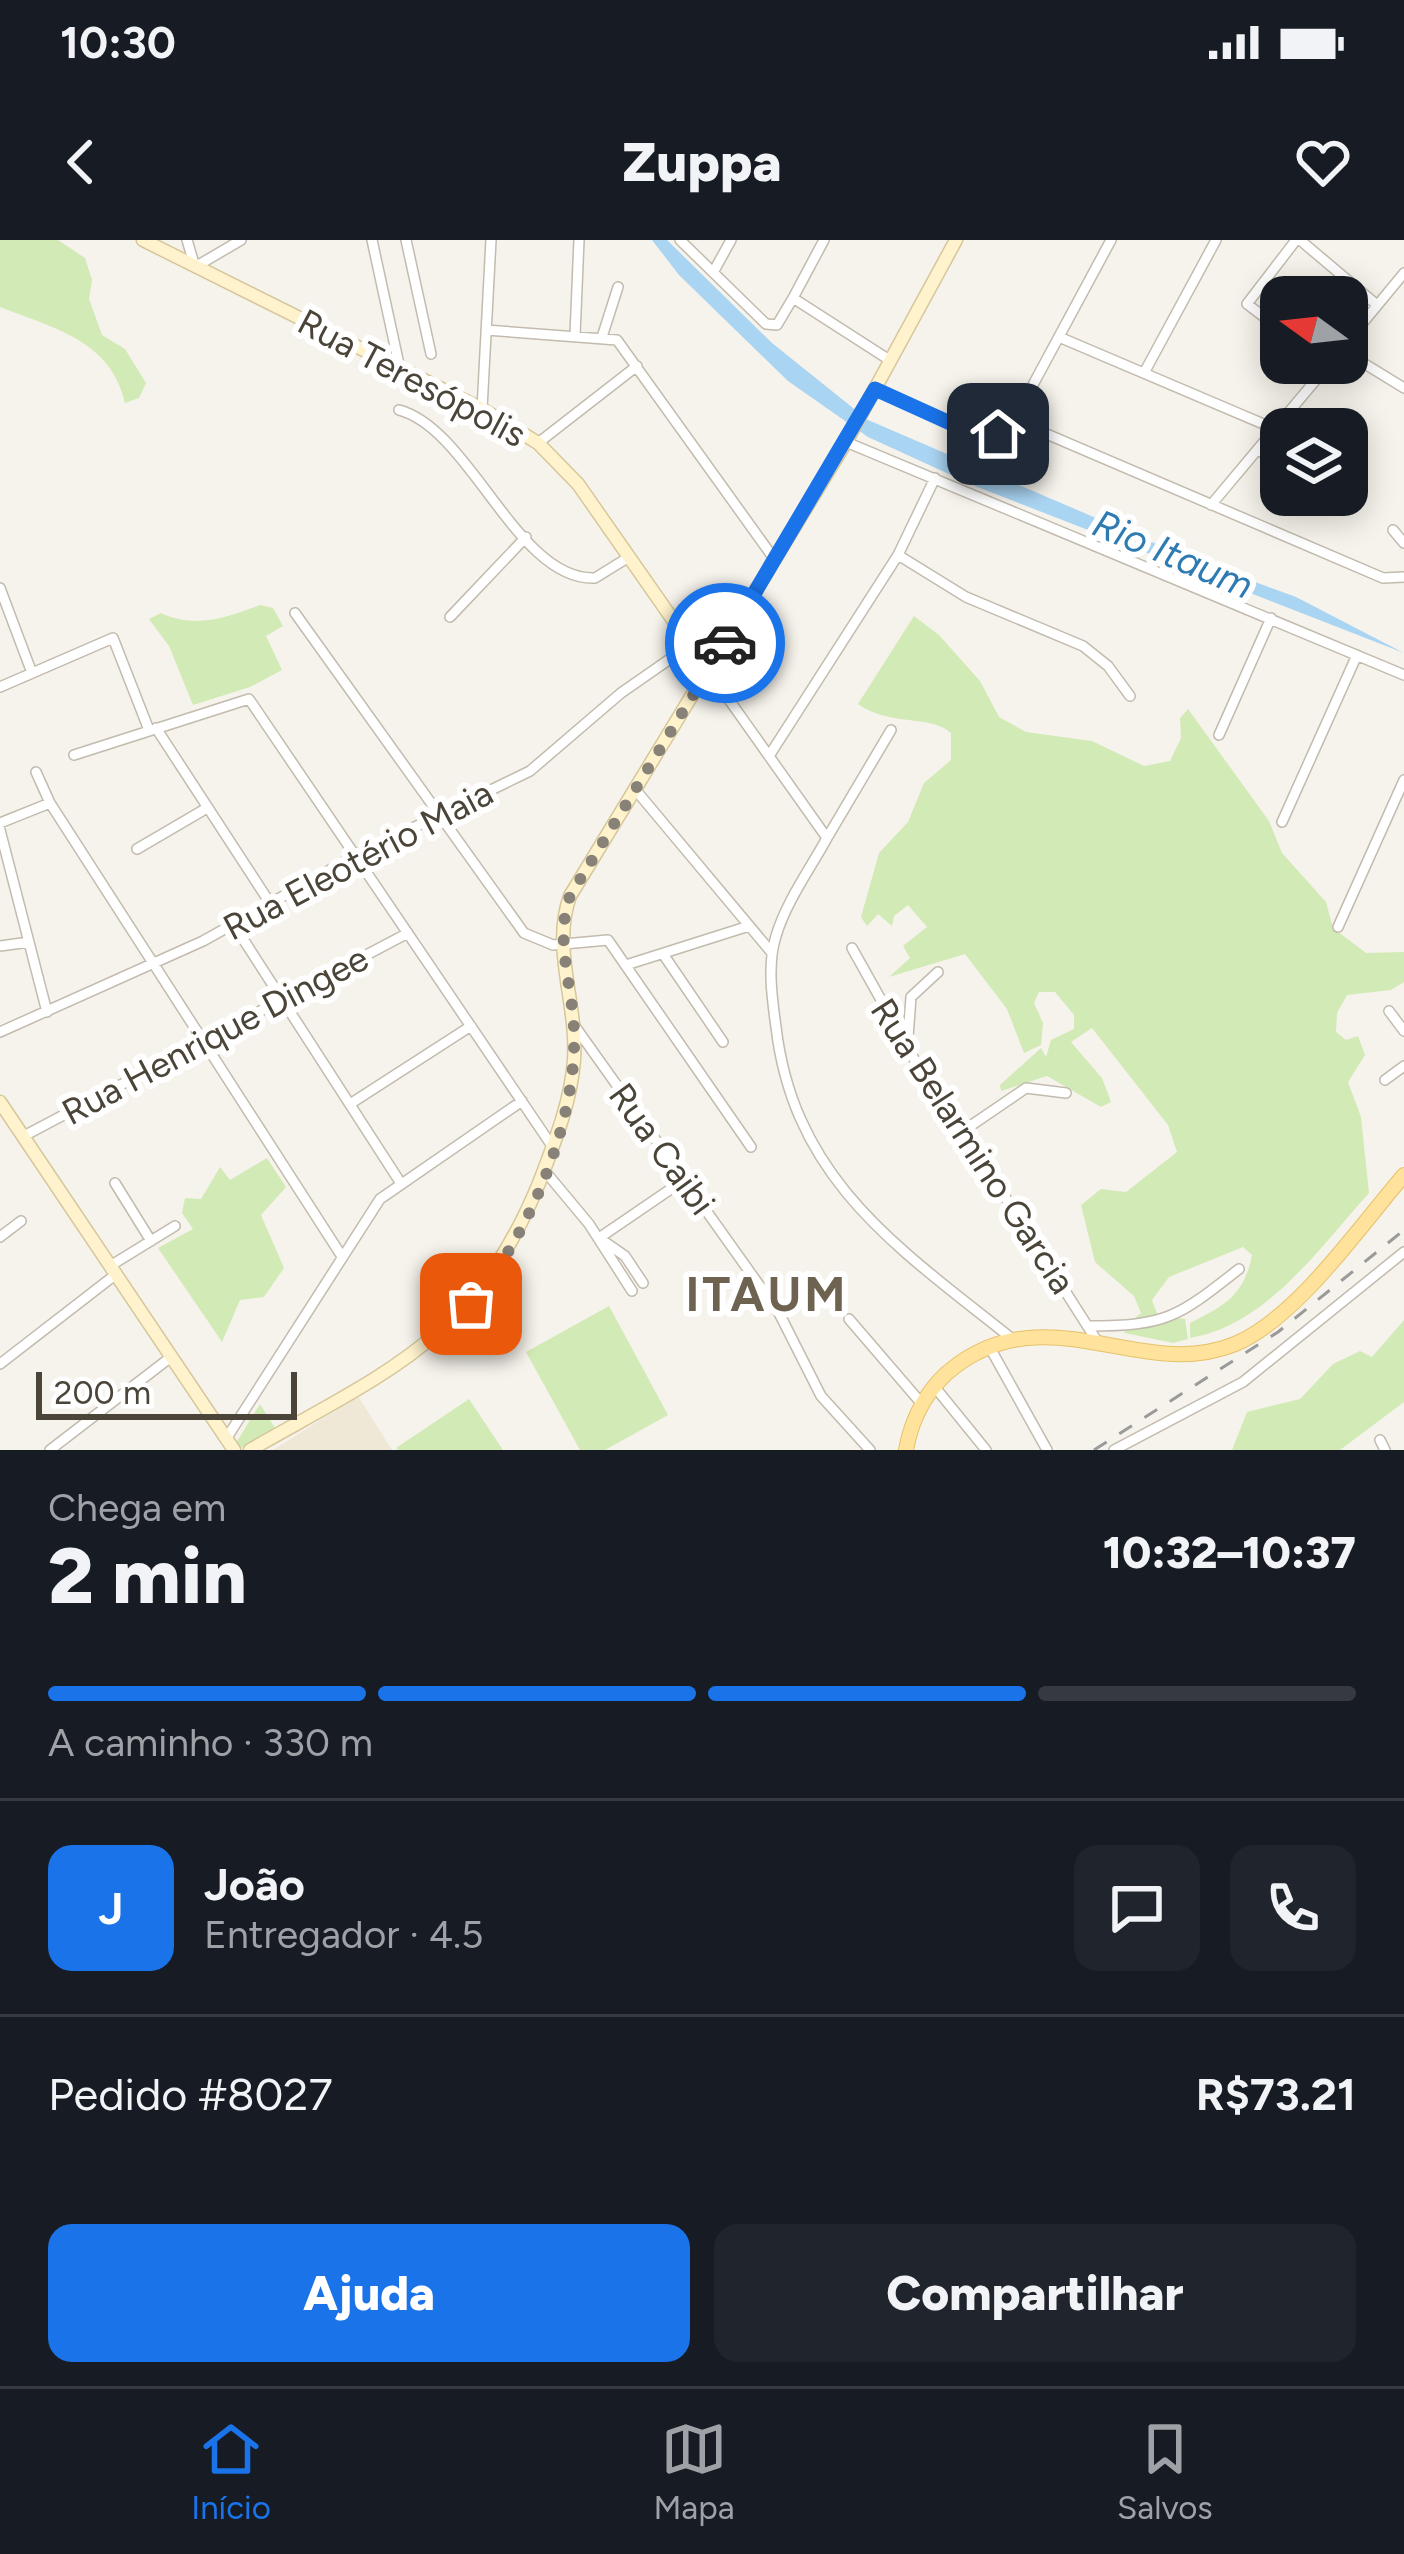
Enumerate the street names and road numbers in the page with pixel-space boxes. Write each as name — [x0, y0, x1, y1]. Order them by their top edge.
street label: Rua Teresópolis — [291, 300, 533, 456]
street label: Rua Eleotério Maia — [216, 771, 500, 949]
street label: Rua Henrique Dingee — [55, 936, 375, 1134]
street label: Rua Belarmino Garcia — [862, 990, 1084, 1302]
street label: Rua Caibi — [600, 1075, 724, 1223]

